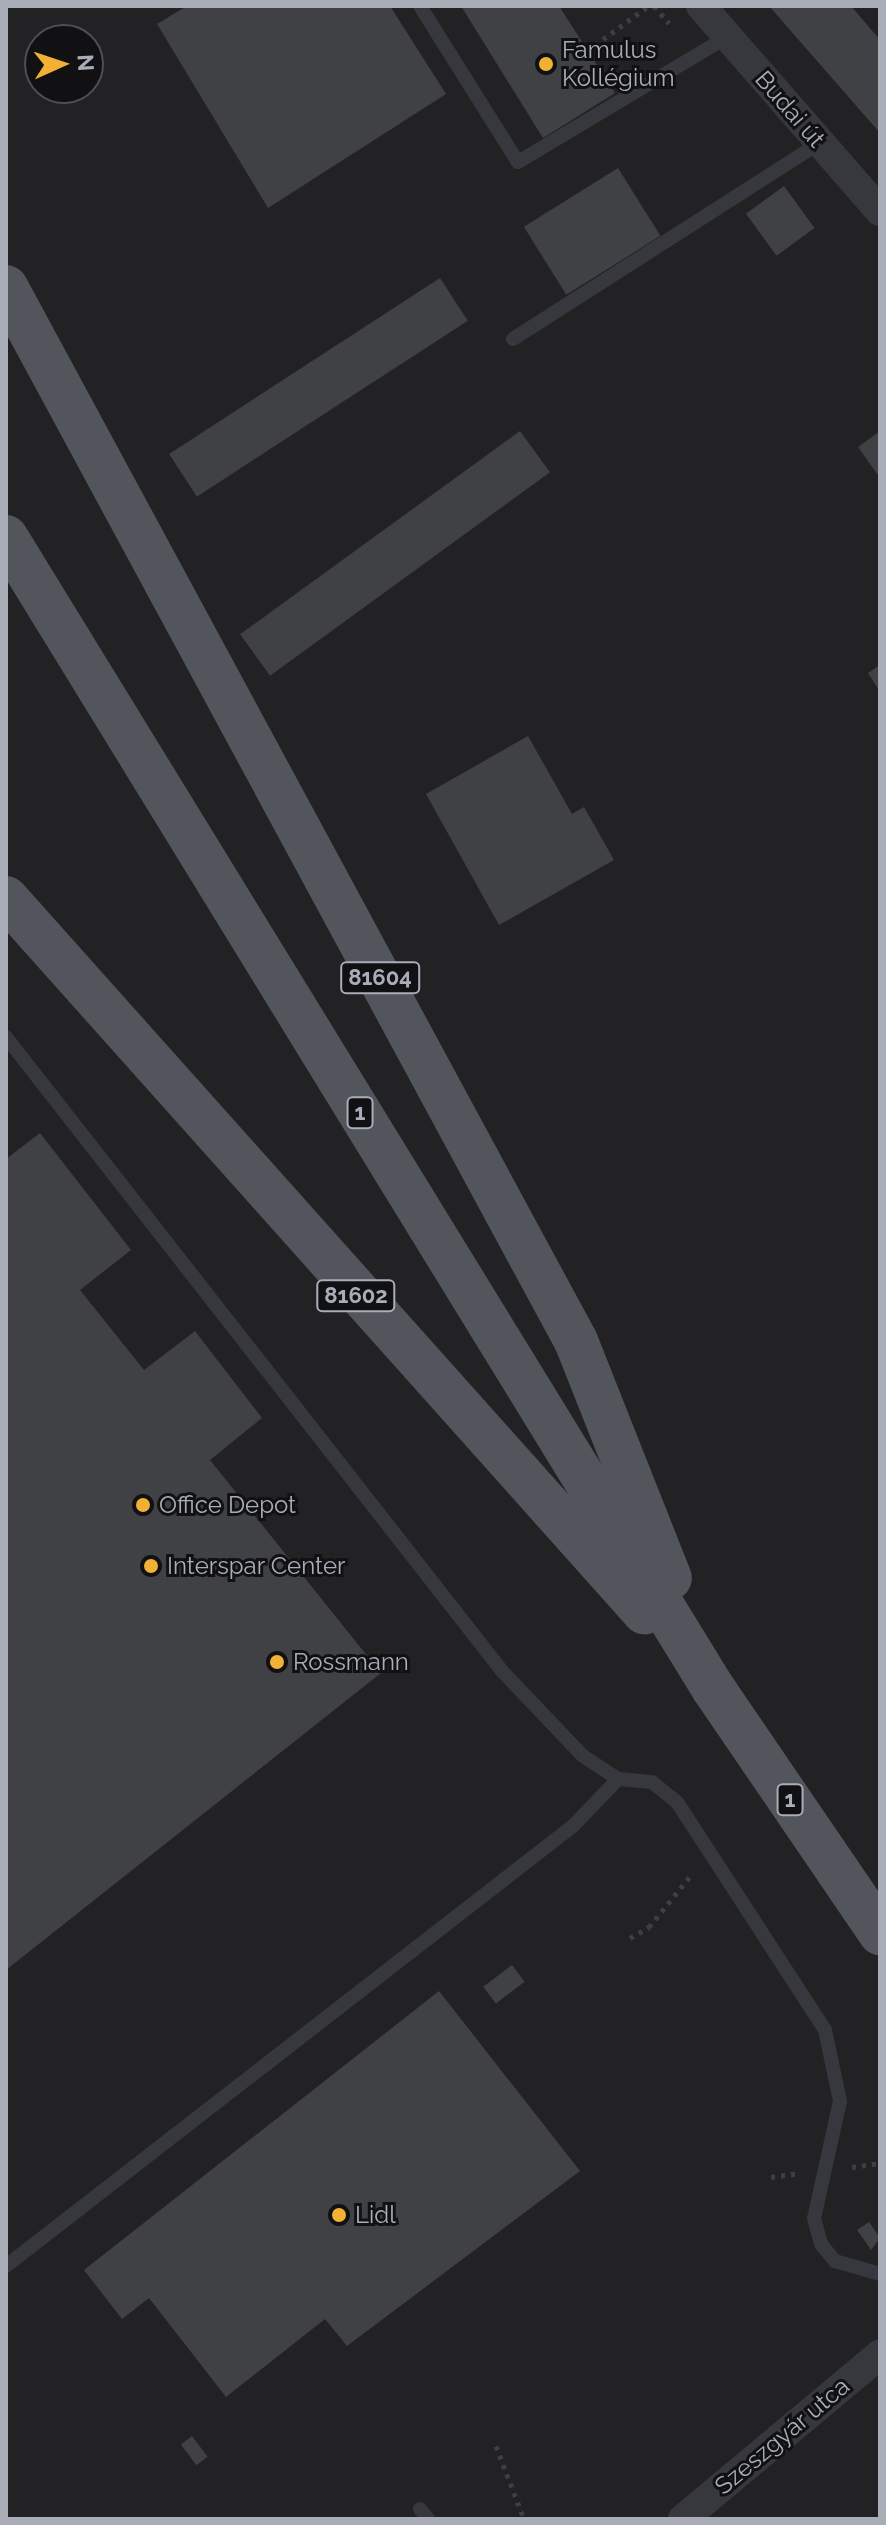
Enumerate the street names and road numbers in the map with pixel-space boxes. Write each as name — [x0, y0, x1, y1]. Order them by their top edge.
street label: Budai út — [749, 65, 831, 153]
road number: 81604 — [340, 960, 420, 996]
road number: 1 — [346, 1095, 374, 1131]
road number: 81602 — [316, 1278, 396, 1314]
road number: 1 — [776, 1782, 804, 1818]
street label: Szeszgyár utca — [709, 2371, 855, 2501]

